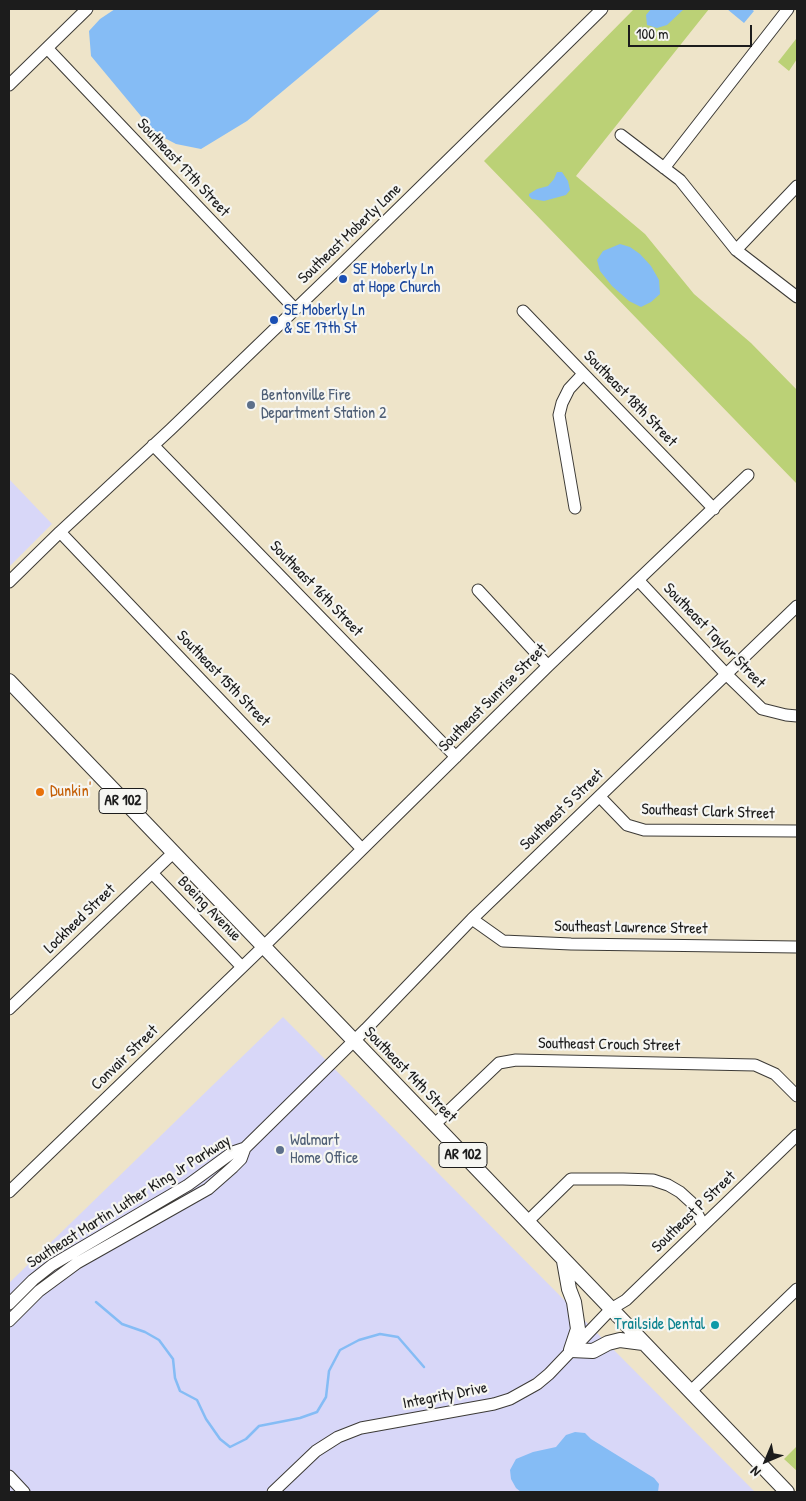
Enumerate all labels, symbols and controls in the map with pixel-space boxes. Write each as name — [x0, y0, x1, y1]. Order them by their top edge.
scale bar — [631, 15, 755, 47]
text: 100 m — [636, 23, 669, 44]
street label: Southeast 17th Street — [133, 115, 233, 221]
street label: Southeast Moberly Lane — [294, 180, 406, 288]
place label: SE Moberly Ln at Hope Church — [353, 260, 440, 298]
marker: SE Moberly Ln at Hope Church — [337, 273, 349, 285]
place label: SE Moberly Ln & SE 17th St — [284, 301, 365, 339]
marker: SE Moberly Ln & SE 17th St — [268, 314, 280, 326]
street label: Southeast 18th Street — [579, 347, 681, 451]
place label: Bentonville Fire Department Station 2 — [261, 386, 386, 424]
marker: Bentonville Fire Department Station 2 — [245, 399, 257, 411]
street label: Southeast 16th Street — [265, 537, 367, 641]
street label: Southeast Taylor Street — [659, 579, 769, 693]
street label: Southeast 15th Street — [172, 627, 274, 731]
street label: Southeast Sunrise Street — [435, 640, 551, 756]
street label: Southeast S Street — [516, 765, 608, 855]
place label: Dunkin' — [50, 782, 91, 802]
marker: Dunkin' — [34, 786, 46, 798]
road number: AR 102 — [99, 788, 147, 814]
street label: Southeast Clark Street — [641, 800, 775, 824]
street label: Boeing Avenue — [173, 872, 245, 946]
street label: Lockheed Street — [40, 880, 120, 958]
street label: Southeast Lawrence Street — [554, 917, 708, 939]
street label: Convair Street — [87, 1021, 163, 1095]
street label: Southeast 14th Street — [360, 1023, 460, 1127]
street label: Southeast Crouch Street — [538, 1034, 680, 1056]
street label: Southeast Martin Luther King Jr Parkway — [24, 1131, 234, 1273]
place label: Walmart Home Office — [290, 1131, 358, 1169]
road number: AR 102 — [439, 1142, 487, 1168]
marker: Walmart Home Office — [274, 1144, 286, 1156]
street label: Southeast P Street — [648, 1167, 740, 1257]
place label: Trailside Dental — [614, 1315, 705, 1335]
marker: Trailside Dental — [709, 1319, 721, 1331]
street label: Integrity Drive — [401, 1378, 489, 1414]
north arrow — [741, 1436, 791, 1486]
text: N — [746, 1463, 764, 1481]

